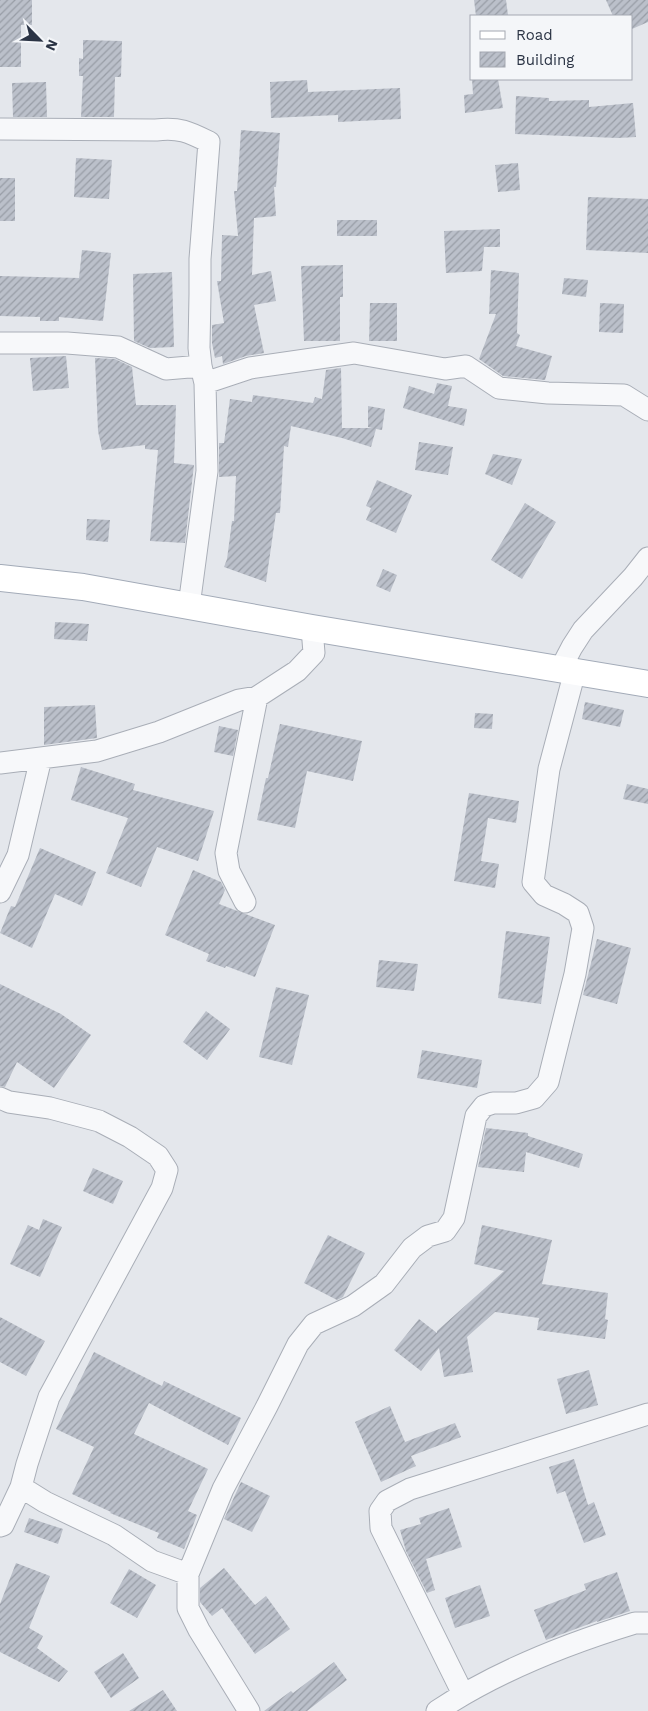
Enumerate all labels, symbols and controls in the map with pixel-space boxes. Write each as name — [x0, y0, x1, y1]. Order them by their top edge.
north arrow — [15, 15, 65, 65]
legend — [470, 15, 633, 80]
text: Road — [516, 26, 553, 44]
text: N — [42, 37, 61, 53]
text: Building — [516, 51, 574, 69]

